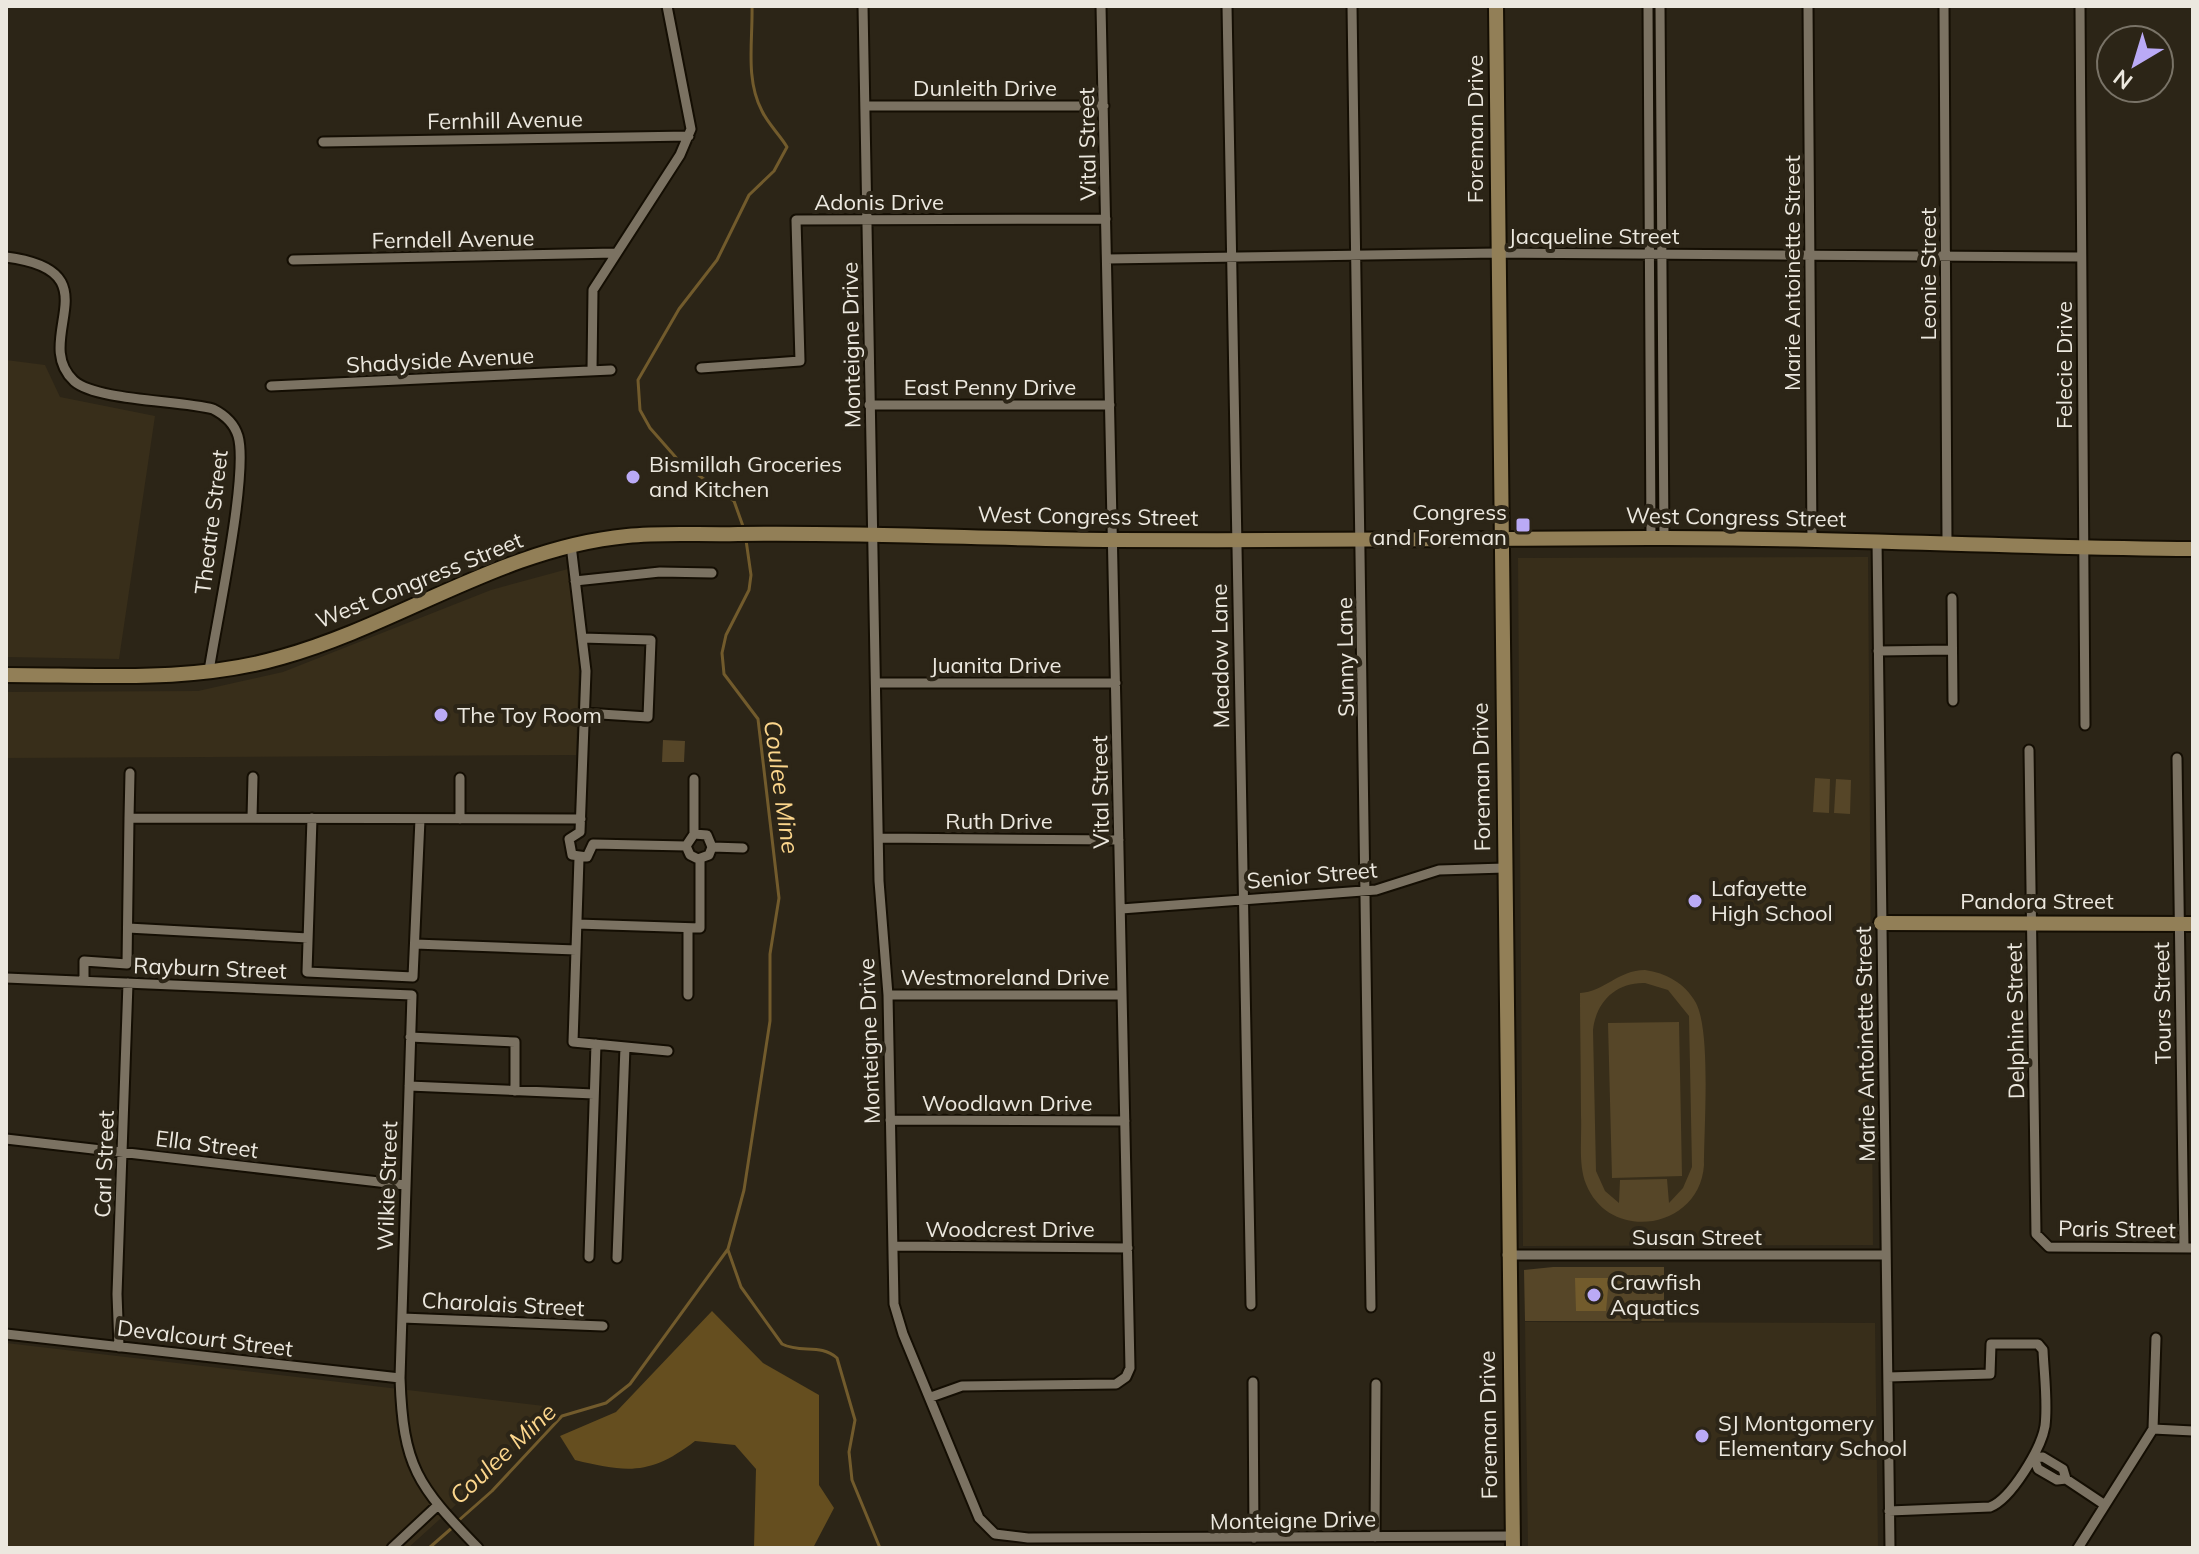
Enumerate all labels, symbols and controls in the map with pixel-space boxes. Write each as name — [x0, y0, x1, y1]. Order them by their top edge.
north arrow — [2095, 24, 2175, 104]
street label: Foreman Drive — [1461, 55, 1489, 203]
text: N — [2108, 64, 2138, 96]
street label: Dunleith Drive — [913, 74, 1057, 102]
street label: Vital Street — [1072, 87, 1102, 201]
street label: Fernhill Avenue — [427, 105, 583, 135]
street label: Marie Antoinette Street — [1778, 155, 1806, 391]
street label: Adonis Drive — [814, 188, 944, 216]
street label: Leonie Street — [1914, 207, 1942, 341]
street label: Jacqueline Street — [1509, 222, 1680, 250]
street label: Ferndell Avenue — [371, 224, 535, 254]
street label: Monteigne Drive — [836, 262, 866, 428]
street label: Felecie Drive — [2050, 301, 2078, 429]
street label: Shadyside Avenue — [345, 341, 535, 379]
street label: East Penny Drive — [904, 373, 1076, 401]
street label: Theatre Street — [188, 448, 234, 596]
place label: Bismillah Groceries and Kitchen — [649, 450, 842, 503]
marker: Bismillah Groceries and Kitchen — [624, 468, 642, 486]
place label: Congress and Foreman — [1372, 498, 1507, 551]
street label: West Congress Street — [977, 500, 1199, 532]
street label: West Congress Street — [1625, 501, 1847, 533]
marker: Congress and Foreman — [1514, 516, 1532, 534]
street label: West Congress Street — [311, 526, 527, 634]
street label: Meadow Lane — [1205, 583, 1235, 729]
street label: Sunny Lane — [1330, 597, 1360, 717]
street label: Juanita Drive — [930, 651, 1062, 679]
place label: The Toy Room — [457, 701, 602, 729]
street label: Foreman Drive — [1466, 702, 1496, 852]
marker: The Toy Room — [432, 706, 450, 724]
water label: Coulee Mine — [758, 718, 806, 856]
street label: Vital Street — [1085, 735, 1115, 849]
street label: Ruth Drive — [945, 807, 1053, 835]
street label: Senior Street — [1246, 855, 1379, 895]
place label: Lafayette High School — [1711, 874, 1833, 927]
street label: Pandora Street — [1960, 887, 2114, 915]
marker: Lafayette High School — [1686, 892, 1704, 910]
street label: Marie Antoinette Street — [1849, 926, 1881, 1162]
street label: Tours Street — [2147, 941, 2177, 1064]
street label: Delphine Street — [2000, 942, 2030, 1099]
street label: Rayburn Street — [133, 951, 287, 985]
street label: Monteigne Drive — [852, 957, 886, 1125]
street label: Westmoreland Drive — [901, 963, 1109, 991]
street label: Woodlawn Drive — [922, 1089, 1092, 1117]
street label: Carl Street — [88, 1109, 120, 1218]
street label: Wilkie Street — [371, 1120, 403, 1251]
street label: Ella Street — [154, 1124, 260, 1164]
street label: Paris Street — [2058, 1214, 2176, 1244]
street label: Woodcrest Drive — [925, 1215, 1095, 1243]
street label: Susan Street — [1632, 1223, 1762, 1251]
place label: Crawfish Aquatics — [1610, 1268, 1702, 1321]
street label: Charolais Street — [421, 1286, 585, 1322]
marker: Crawfish Aquatics — [1585, 1286, 1603, 1304]
street label: Devalcourt Street — [115, 1313, 295, 1363]
street label: Foreman Drive — [1473, 1350, 1503, 1500]
water label: Coulee Mine — [443, 1396, 562, 1510]
place label: SJ Montgomery Elementary School — [1718, 1409, 1907, 1462]
marker: SJ Montgomery Elementary School — [1693, 1427, 1711, 1445]
street label: Monteigne Drive — [1210, 1505, 1376, 1535]

